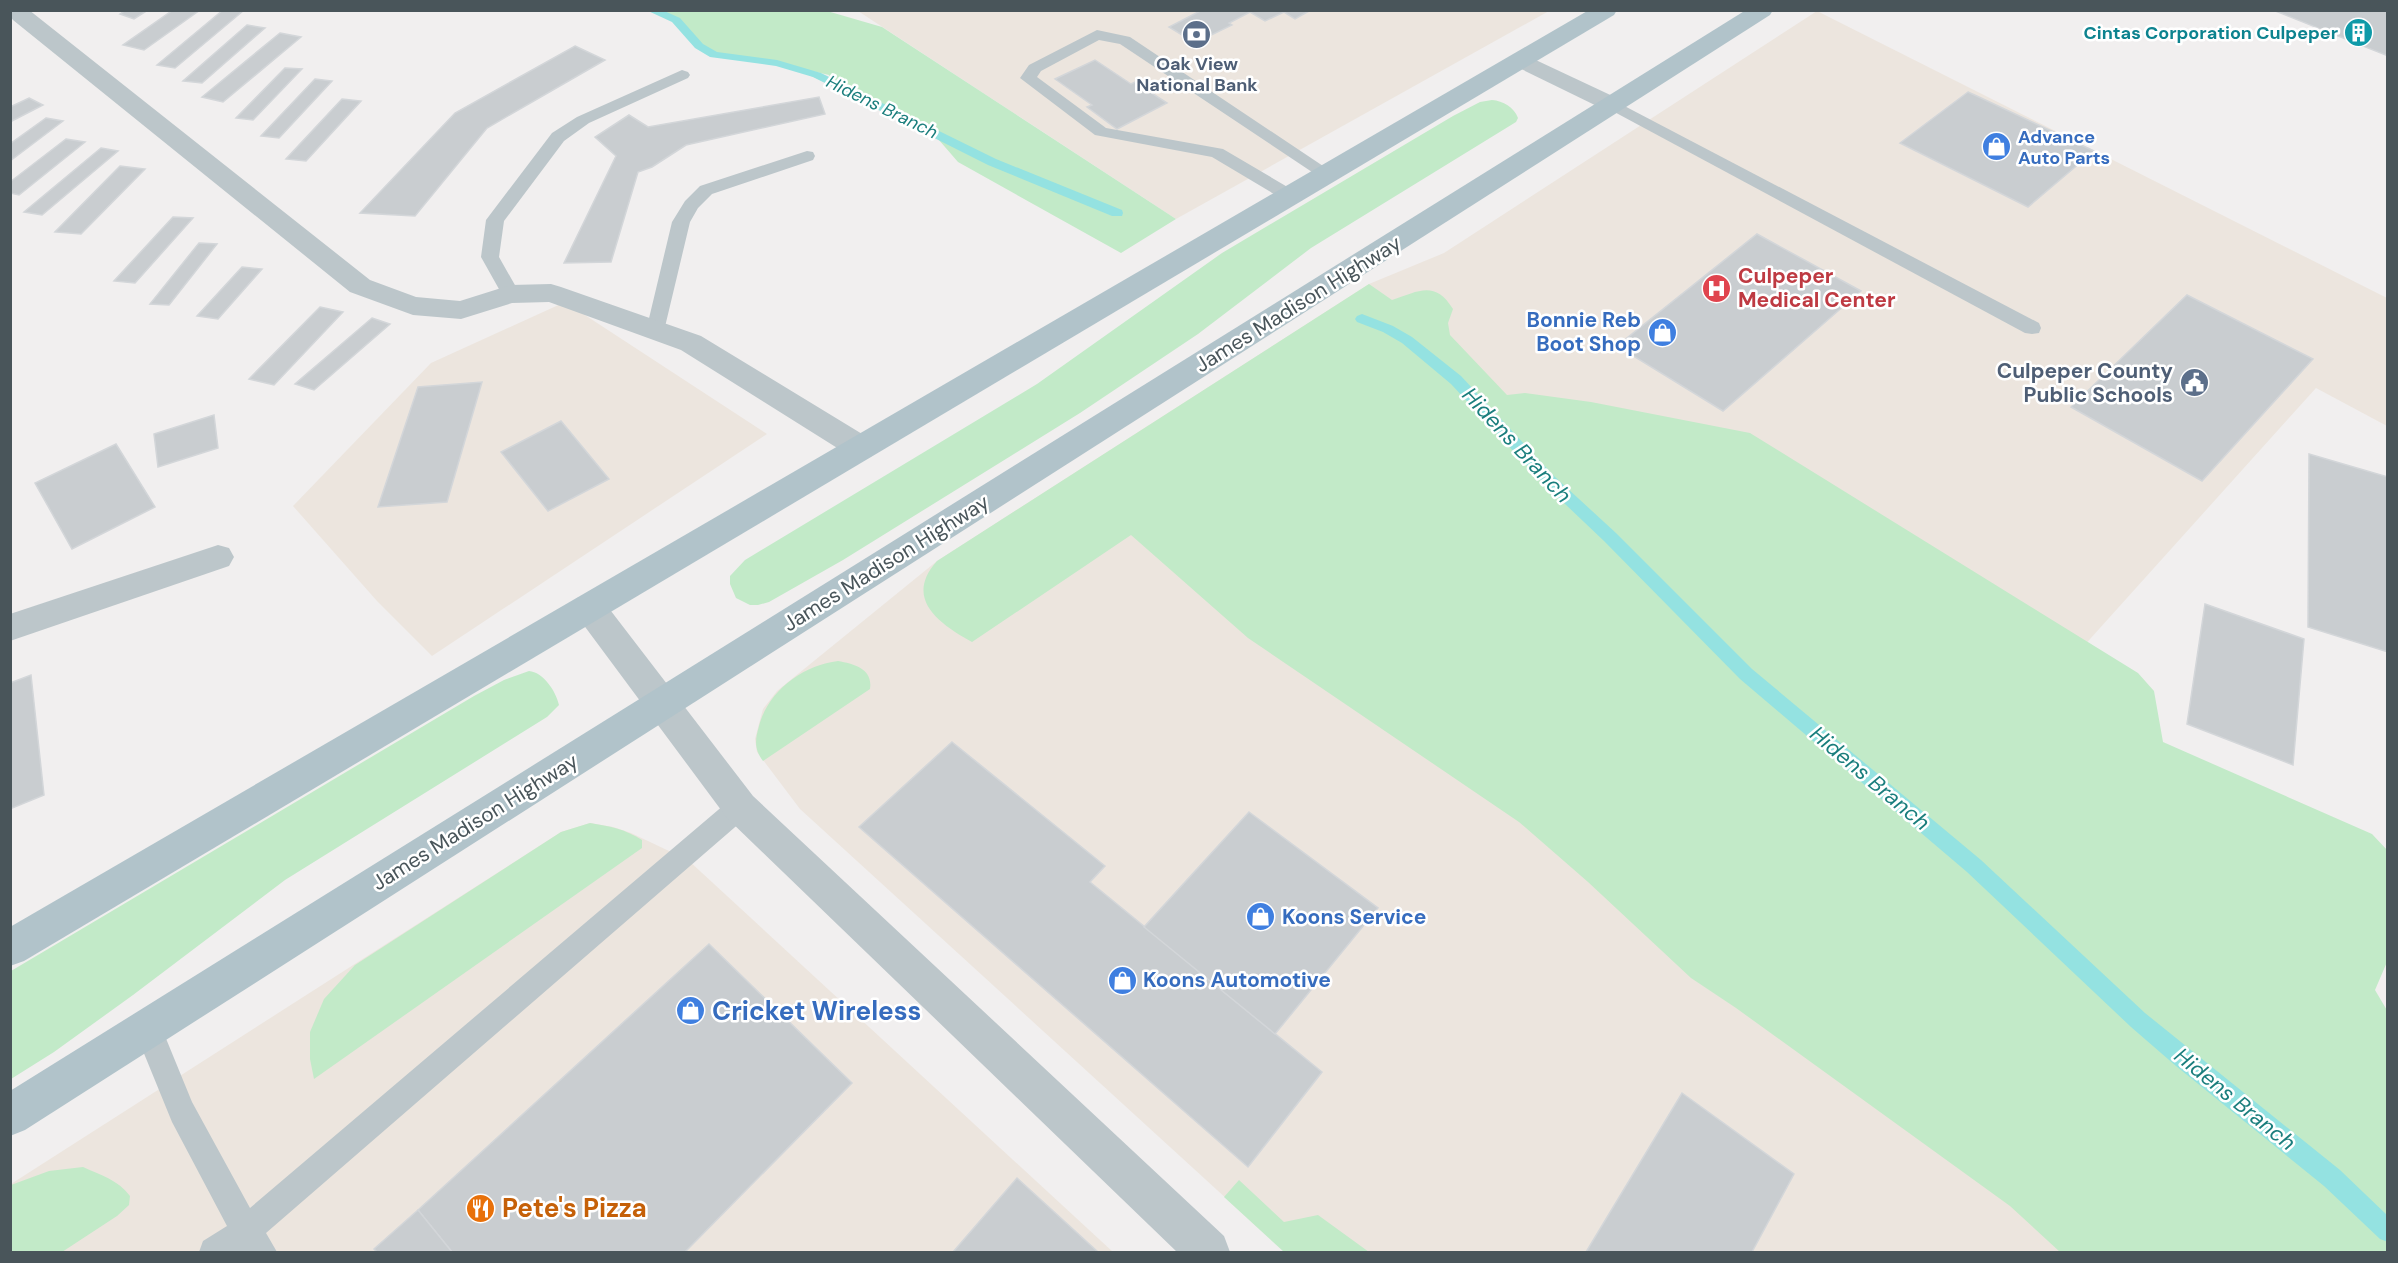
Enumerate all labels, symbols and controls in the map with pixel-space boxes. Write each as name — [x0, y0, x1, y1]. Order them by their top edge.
building icon: Cintas Corporation Culpeper — [2343, 17, 2375, 49]
bank icon: Oak View National Bank — [1181, 19, 1213, 51]
place label: Cintas Corporation Culpeper — [2083, 21, 2338, 45]
place label: Oak View National Bank — [1136, 52, 1258, 97]
water label: Hidens Branch — [822, 70, 942, 144]
place label: Advance Auto Parts — [2018, 125, 2110, 170]
shop icon: Advance Auto Parts — [1981, 131, 2013, 163]
street label: James Madison Highway — [1190, 229, 1407, 379]
place label: Culpeper Medical Center — [1738, 262, 1896, 314]
hospital icon: Culpeper Medical Center — [1701, 272, 1733, 304]
place label: Bonnie Reb Boot Shop — [1527, 306, 1641, 358]
shop icon: Bonnie Reb Boot Shop — [1646, 316, 1678, 348]
place label: Culpeper County Public Schools — [1997, 357, 2173, 409]
public building icon: Culpeper County Public Schools — [2178, 367, 2210, 399]
water label: Hidens Branch — [1456, 381, 1578, 509]
street label: James Madison Highway — [778, 488, 995, 638]
water label: Hidens Branch — [1804, 719, 1936, 837]
street label: James Madison Highway — [367, 747, 584, 897]
shop icon: Koons Service — [1245, 901, 1277, 933]
place label: Koons Service — [1282, 903, 1426, 931]
shop icon: Koons Automotive — [1106, 964, 1138, 996]
place label: Koons Automotive — [1143, 966, 1331, 994]
place label: Cricket Wireless — [712, 994, 921, 1028]
shop icon: Cricket Wireless — [675, 995, 707, 1027]
water label: Hidens Branch — [2168, 1041, 2302, 1157]
place label: Pete's Pizza — [502, 1191, 647, 1225]
restaurant icon: Pete's Pizza — [465, 1192, 497, 1224]

